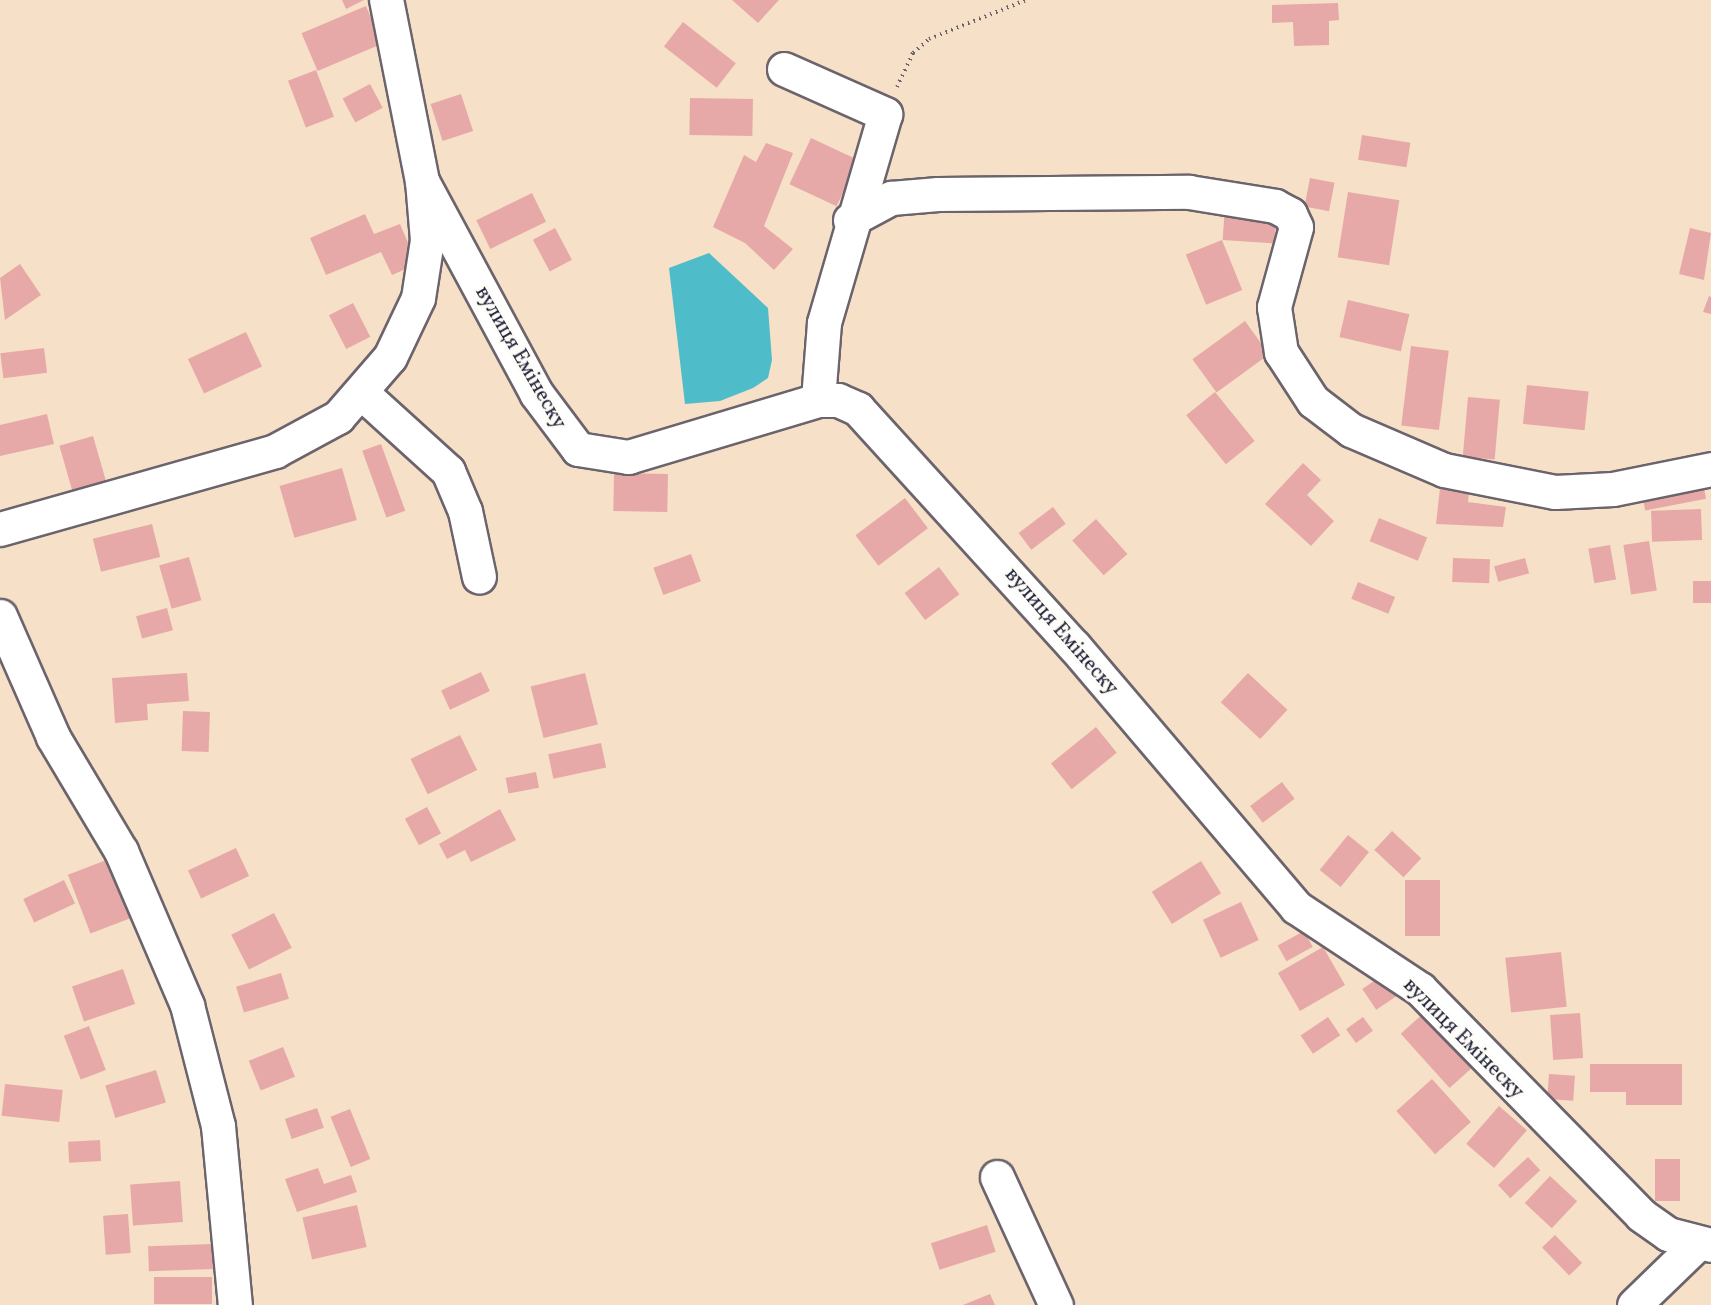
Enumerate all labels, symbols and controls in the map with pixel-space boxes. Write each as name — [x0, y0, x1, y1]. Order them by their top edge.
street label: вулиця Емінеску — [469, 282, 571, 434]
street label: вулиця Емінеску — [999, 563, 1123, 701]
street label: вулиця Емінеску — [1397, 973, 1529, 1105]

